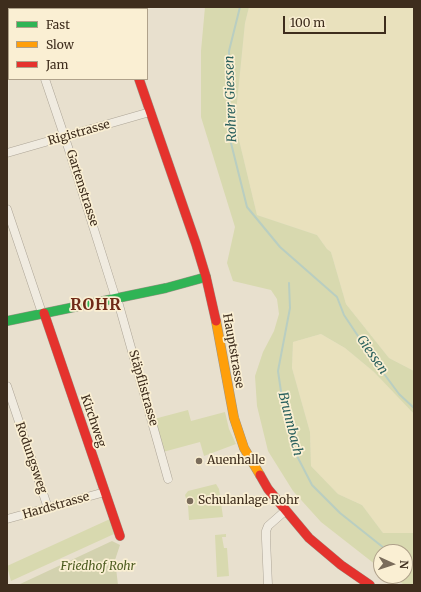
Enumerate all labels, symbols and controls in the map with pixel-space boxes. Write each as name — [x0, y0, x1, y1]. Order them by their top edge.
legend — [8, 8, 148, 80]
scale bar — [285, 8, 388, 34]
text: 100 m — [290, 15, 325, 30]
text: Fast — [46, 17, 70, 32]
text: Slow — [46, 37, 74, 52]
water label: Rohrer Giessen — [222, 55, 240, 143]
text: Jam — [46, 57, 68, 72]
street label: Rigistrasse — [46, 117, 112, 149]
street label: Gartenstrasse — [63, 148, 101, 228]
district label: ROHR — [70, 295, 122, 315]
street label: Hauptstrasse — [219, 312, 247, 390]
water label: Giessen — [353, 333, 391, 377]
street label: Stäpflistrasse — [125, 348, 161, 428]
water label: Brunnbach — [275, 390, 305, 458]
street label: Kirchweg — [77, 393, 109, 449]
street label: Rodungsweg — [12, 420, 50, 496]
place label: Auenhalle — [207, 454, 265, 468]
marker: Auenhalle — [194, 456, 204, 466]
street label: Hardstrasse — [21, 490, 91, 522]
place label: Schulanlage Rohr — [198, 494, 299, 508]
marker: Schulanlage Rohr — [185, 496, 195, 506]
north arrow — [373, 544, 413, 584]
park label: Friedhof Rohr — [61, 560, 135, 574]
text: N — [397, 560, 411, 569]

